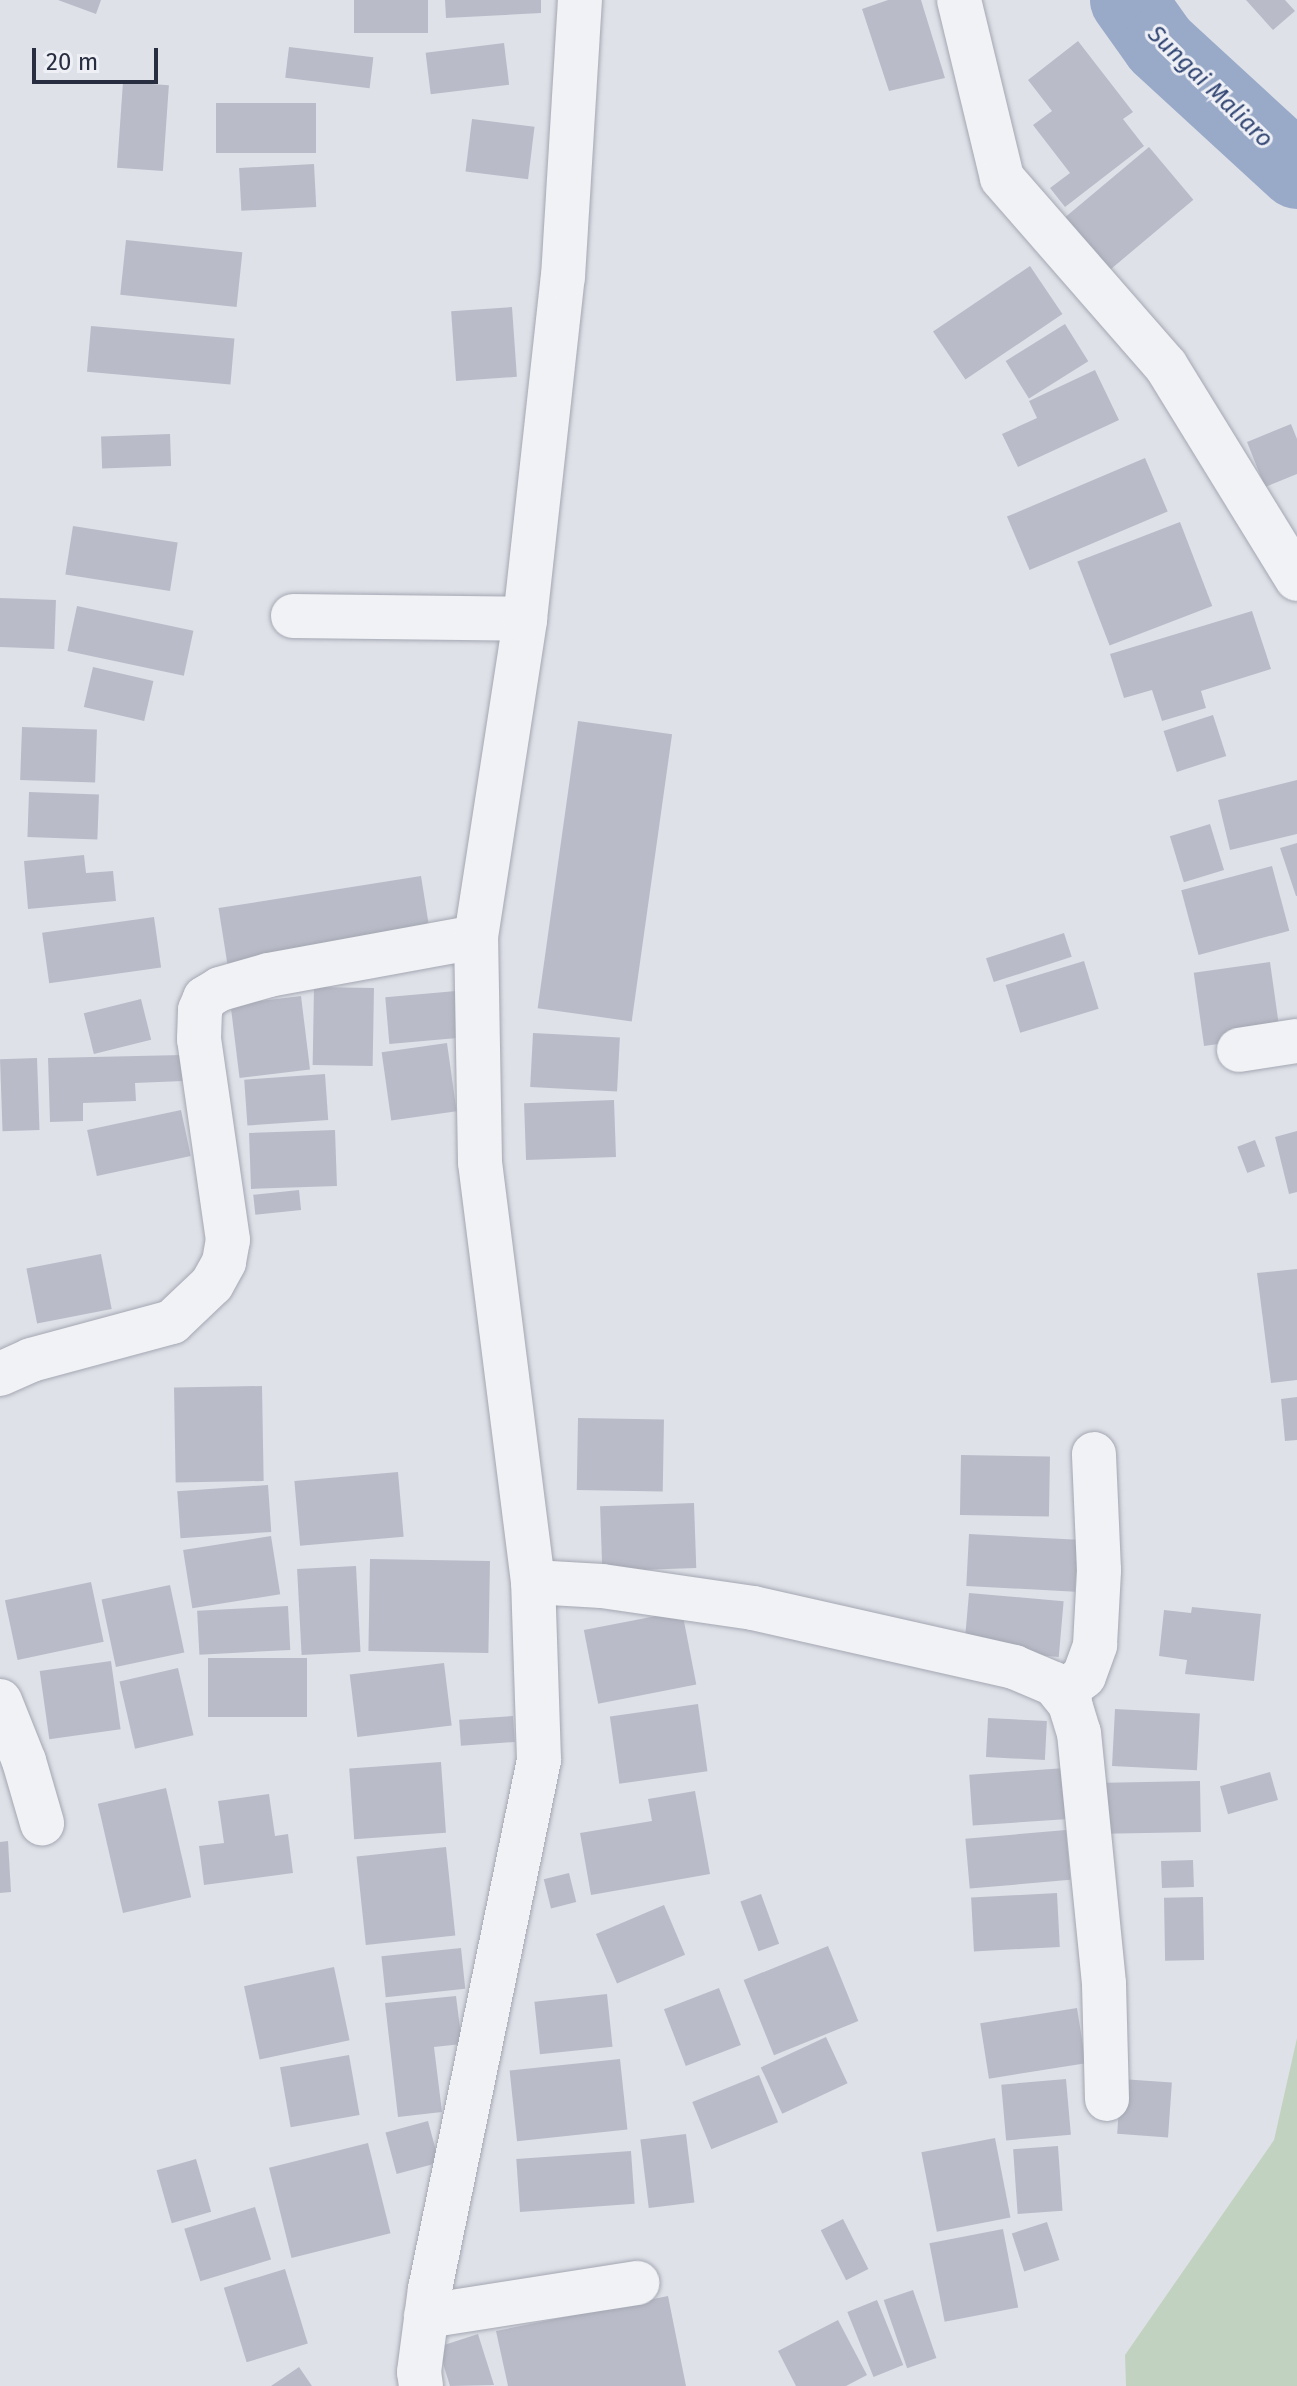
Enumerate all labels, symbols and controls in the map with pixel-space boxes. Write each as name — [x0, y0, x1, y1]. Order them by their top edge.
water label: Sungai Maliaro — [1141, 20, 1279, 154]
scale bar — [36, 32, 162, 82]
text: 20 m — [46, 48, 98, 76]

